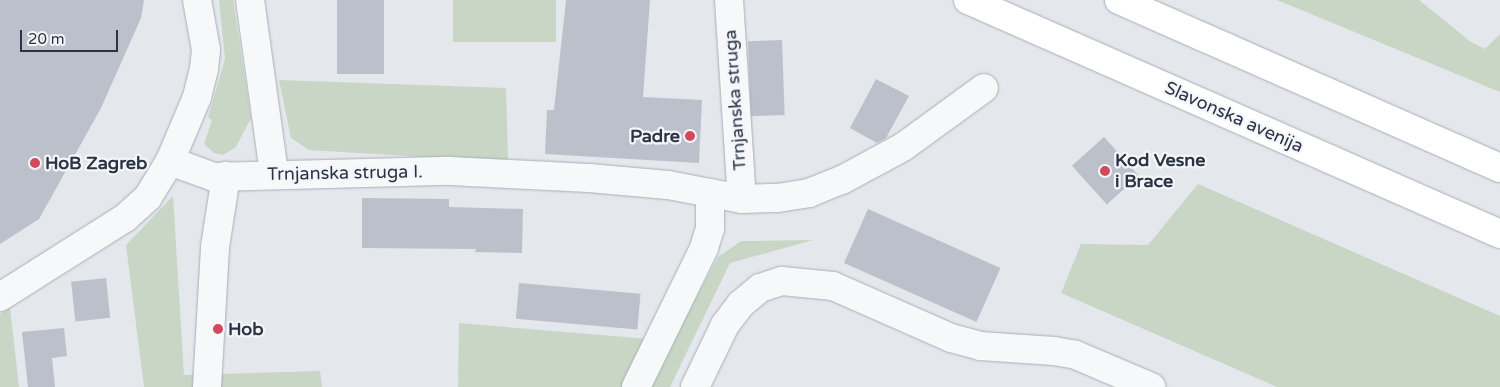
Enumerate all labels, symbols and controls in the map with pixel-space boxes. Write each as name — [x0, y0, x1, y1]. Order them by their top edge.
scale bar — [22, 20, 120, 52]
street label: Trnjanska struga — [719, 29, 751, 171]
text: 20 m — [28, 30, 65, 48]
street label: Slavonska avenija — [1161, 77, 1307, 157]
place label: Padre — [630, 125, 680, 147]
marker: Padre — [684, 130, 696, 142]
place label: Kod Vesne i Brace — [1115, 150, 1206, 192]
place label: HoB Zagreb — [45, 152, 147, 174]
marker: HoB Zagreb — [29, 157, 41, 169]
street label: Trnjanska struga I. — [267, 161, 423, 185]
marker: Kod Vesne i Brace — [1099, 165, 1111, 177]
place label: Hob — [228, 318, 264, 340]
marker: Hob — [212, 323, 224, 335]

